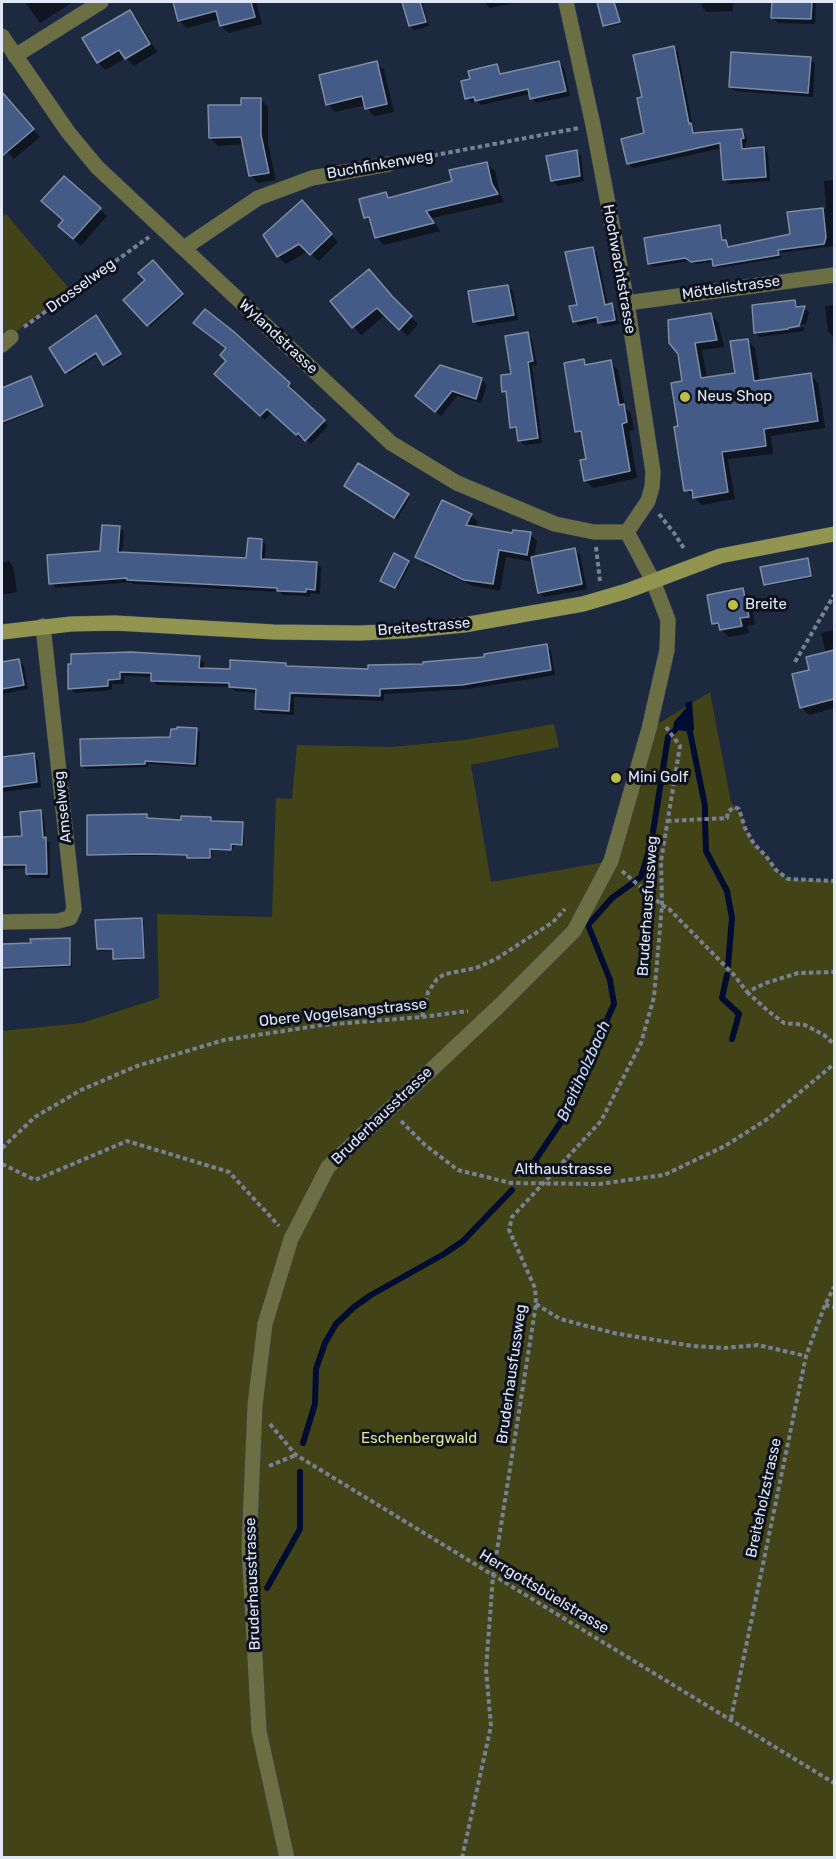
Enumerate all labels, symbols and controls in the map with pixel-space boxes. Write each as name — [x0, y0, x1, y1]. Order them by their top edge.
street label: Buchfinkenweg — [325, 147, 435, 183]
street label: Hochwachtstrasse — [599, 203, 639, 335]
street label: Drosselweg — [43, 255, 119, 317]
street label: Möttelistrasse — [681, 272, 781, 304]
street label: Wylandstrasse — [235, 296, 321, 378]
place label: Neus Shop — [697, 388, 772, 406]
marker: Neus Shop — [678, 390, 692, 404]
place label: Breite — [745, 596, 787, 614]
marker: Breite — [726, 598, 740, 612]
street label: Breitestrasse — [377, 614, 471, 640]
place label: Mini Golf — [628, 769, 688, 787]
street label: Amselweg — [50, 770, 76, 844]
marker: Mini Golf — [609, 771, 623, 785]
street label: Bruderhausfussweg — [634, 835, 662, 977]
street label: Obere Vogelsangstrasse — [258, 995, 428, 1031]
water label: Breitiholzbach — [553, 1018, 615, 1124]
street label: Bruderhausstrasse — [328, 1063, 436, 1169]
street label: Althaustrasse — [514, 1161, 612, 1179]
street label: Bruderhausfussweg — [493, 1303, 531, 1445]
park label: Eschenbergwald — [361, 1430, 477, 1448]
street label: Breiteholzstrasse — [743, 1436, 785, 1560]
street label: Bruderhausstrasse — [242, 1517, 264, 1651]
street label: Herrgottsbüelstrasse — [476, 1546, 612, 1638]

